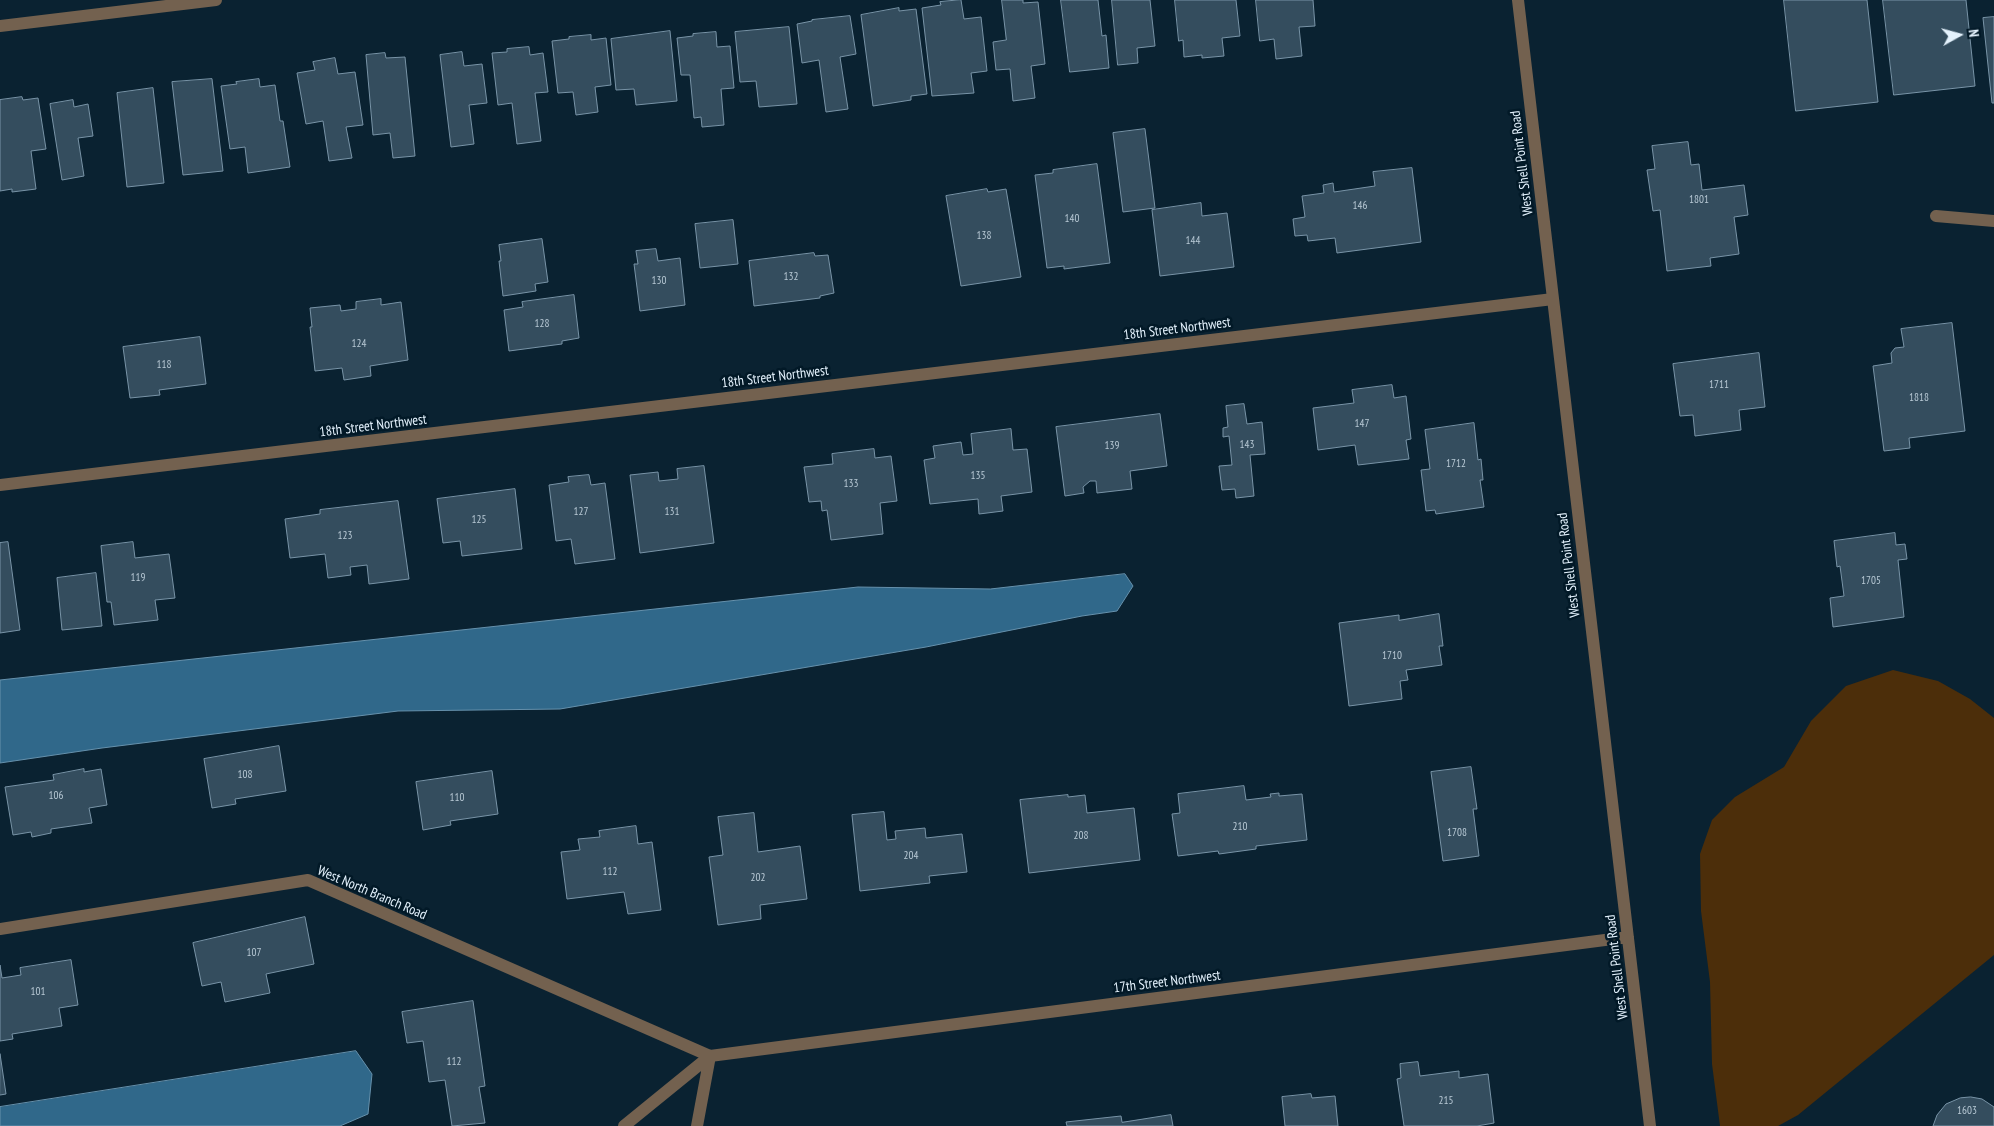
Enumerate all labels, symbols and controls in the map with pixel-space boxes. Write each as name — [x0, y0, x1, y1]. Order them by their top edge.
north arrow — [1934, 10, 1984, 60]
text: N — [1964, 28, 1983, 38]
street label: West Shell Point Road — [1507, 110, 1537, 216]
house number: 1801 — [1689, 193, 1709, 207]
house number: 146 — [1353, 199, 1367, 213]
house number: 140 — [1065, 212, 1079, 226]
house number: 138 — [977, 229, 991, 243]
house number: 144 — [1186, 234, 1200, 248]
house number: 132 — [784, 270, 798, 284]
house number: 130 — [652, 274, 666, 288]
street label: 18th Street Northwest — [1122, 314, 1232, 344]
house number: 128 — [535, 317, 549, 331]
house number: 124 — [352, 337, 366, 351]
house number: 118 — [157, 358, 171, 372]
street label: 18th Street Northwest — [720, 362, 830, 392]
house number: 1711 — [1709, 378, 1729, 392]
house number: 1818 — [1909, 391, 1929, 405]
street label: 18th Street Northwest — [318, 411, 428, 441]
house number: 147 — [1355, 417, 1369, 431]
house number: 143 — [1240, 438, 1254, 452]
house number: 139 — [1105, 439, 1119, 453]
house number: 1712 — [1446, 457, 1466, 471]
house number: 135 — [971, 469, 985, 483]
house number: 133 — [844, 477, 858, 491]
house number: 127 — [574, 505, 588, 519]
house number: 131 — [665, 505, 679, 519]
street label: West Shell Point Road — [1554, 512, 1584, 618]
house number: 125 — [472, 513, 486, 527]
house number: 123 — [338, 529, 352, 543]
house number: 119 — [131, 571, 145, 585]
house number: 1705 — [1861, 574, 1881, 588]
house number: 1710 — [1382, 649, 1402, 663]
house number: 108 — [238, 768, 252, 782]
house number: 106 — [49, 789, 63, 803]
house number: 110 — [450, 791, 464, 805]
house number: 210 — [1233, 820, 1247, 834]
house number: 1708 — [1447, 826, 1467, 840]
house number: 208 — [1074, 829, 1088, 843]
house number: 204 — [904, 849, 918, 863]
street label: West North Branch Road — [315, 862, 429, 924]
house number: 112 — [603, 865, 617, 879]
house number: 202 — [751, 871, 765, 885]
street label: West Shell Point Road — [1602, 914, 1632, 1020]
house number: 107 — [247, 946, 261, 960]
street label: 17th Street Northwest — [1113, 967, 1221, 997]
house number: 101 — [31, 985, 45, 999]
house number: 112 — [447, 1055, 461, 1069]
house number: 215 — [1439, 1094, 1453, 1108]
house number: 1603 — [1957, 1104, 1977, 1118]

